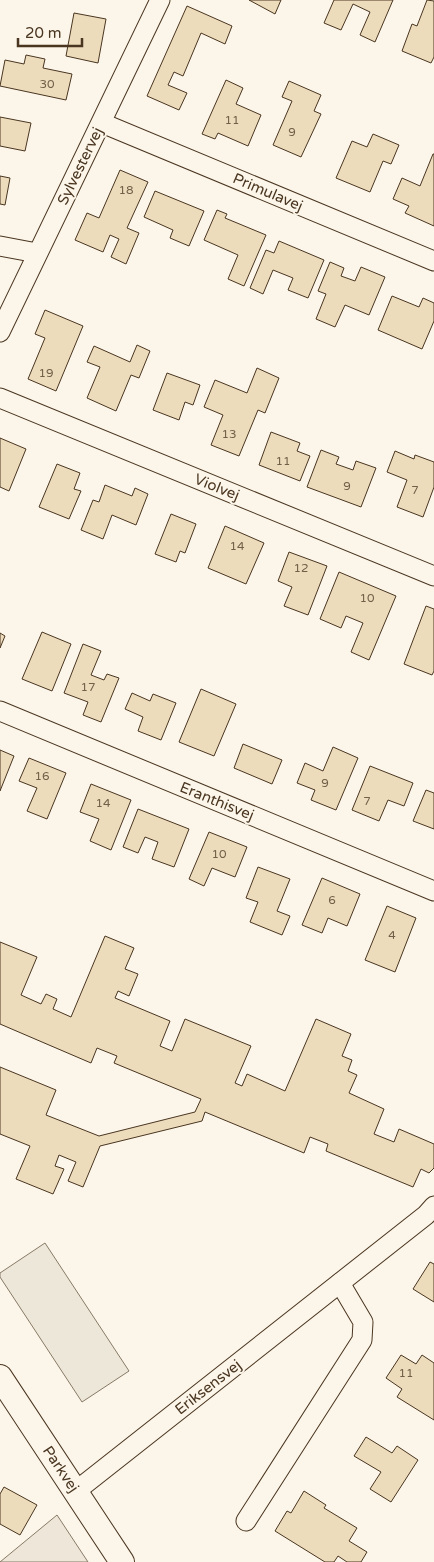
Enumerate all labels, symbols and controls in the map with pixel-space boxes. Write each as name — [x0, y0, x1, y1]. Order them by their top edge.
scale bar — [18, 15, 81, 47]
text: 20 m — [25, 24, 62, 42]
house number: 30 — [39, 77, 55, 91]
house number: 11 — [224, 113, 240, 127]
street label: Sylvestervej — [53, 124, 107, 208]
house number: 9 — [288, 125, 296, 139]
street label: Primulavej — [230, 169, 306, 215]
house number: 18 — [118, 183, 134, 197]
house number: 19 — [38, 366, 54, 380]
house number: 13 — [221, 427, 237, 441]
house number: 11 — [275, 454, 291, 468]
street label: Violvej — [192, 470, 242, 504]
house number: 9 — [343, 479, 351, 493]
house number: 7 — [411, 483, 419, 497]
house number: 14 — [229, 539, 245, 553]
house number: 12 — [293, 561, 309, 575]
house number: 10 — [359, 591, 375, 605]
house number: 17 — [80, 680, 96, 694]
house number: 16 — [34, 769, 50, 783]
house number: 9 — [321, 776, 329, 790]
street label: Eranthisvej — [177, 778, 257, 824]
house number: 7 — [363, 794, 371, 808]
house number: 14 — [95, 796, 111, 810]
house number: 10 — [211, 847, 227, 861]
house number: 6 — [328, 893, 336, 907]
house number: 4 — [388, 928, 396, 942]
street label: Eriksensvej — [171, 1356, 245, 1418]
house number: 11 — [398, 1366, 414, 1380]
street label: Parkvej — [39, 1442, 83, 1496]

